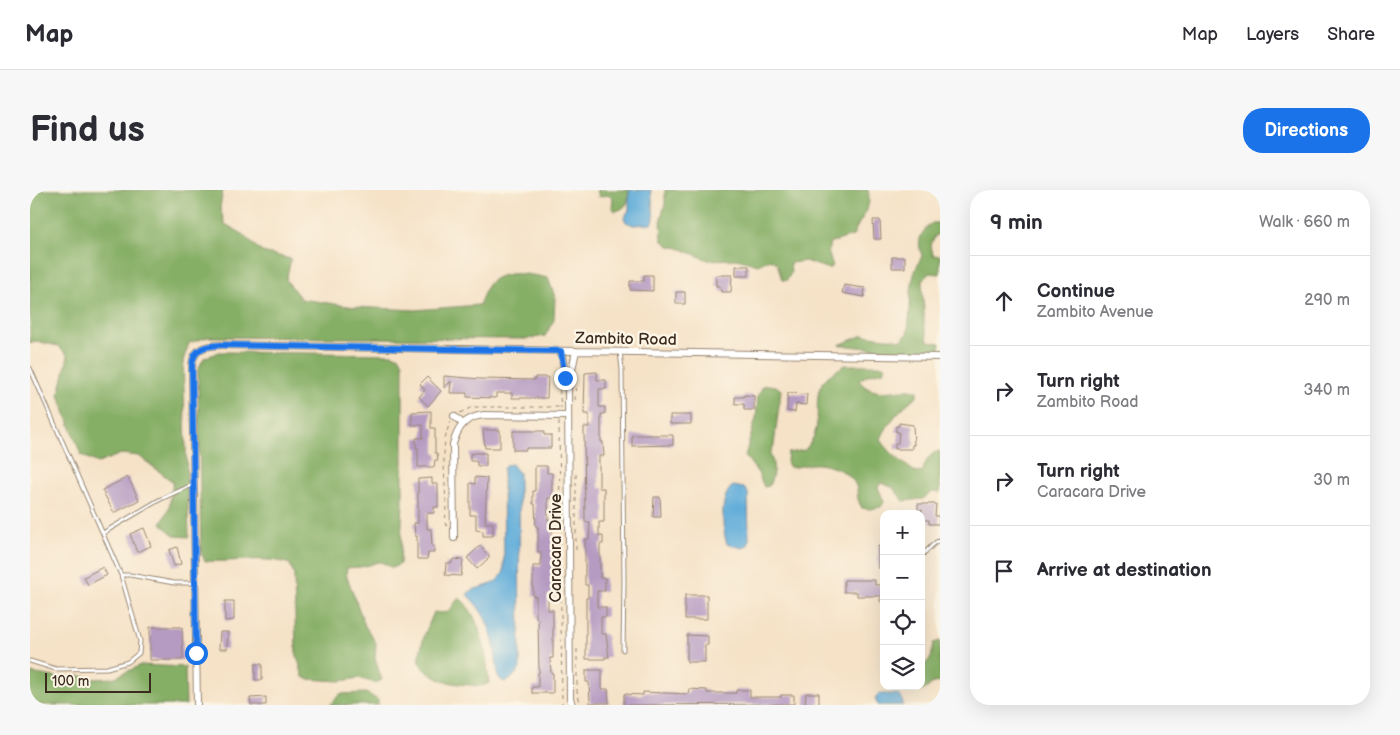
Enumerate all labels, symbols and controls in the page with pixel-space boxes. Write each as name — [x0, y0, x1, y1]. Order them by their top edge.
text: Map — [25, 20, 73, 49]
text: Map — [1182, 24, 1218, 45]
text: Layers — [1246, 24, 1299, 45]
text: Share — [1327, 24, 1375, 45]
button: Directions — [1243, 108, 1370, 153]
text: Find us — [30, 109, 145, 152]
text: 9 min — [990, 210, 1043, 235]
text: Walk · 660 m — [1259, 213, 1350, 232]
text: Continue — [1037, 280, 1115, 303]
icon: ahead — [990, 287, 1018, 315]
text: 290 m — [1304, 291, 1350, 310]
text: Zambito Avenue — [1037, 303, 1154, 322]
street label: Zambito Road — [574, 329, 677, 350]
route end — [554, 367, 577, 390]
text: Turn right — [1037, 370, 1120, 393]
icon: right — [990, 377, 1018, 405]
text: 340 m — [1303, 381, 1350, 400]
text: Zambito Road — [1037, 393, 1139, 412]
text: Turn right — [1037, 460, 1120, 483]
icon: right — [990, 467, 1018, 495]
text: 30 m — [1313, 471, 1350, 490]
text: Caracara Drive — [1037, 483, 1146, 502]
street label: Caracara Drive — [547, 493, 566, 602]
map controls — [880, 510, 925, 690]
button: + — [880, 510, 925, 555]
button: − — [880, 555, 925, 600]
icon: arrive — [990, 557, 1018, 585]
text: Arrive at destination — [1037, 559, 1212, 582]
button: locate — [880, 600, 925, 645]
route start — [185, 642, 208, 665]
button: layers — [880, 645, 925, 690]
scale bar — [45, 670, 151, 693]
text: 100 m — [52, 673, 89, 690]

